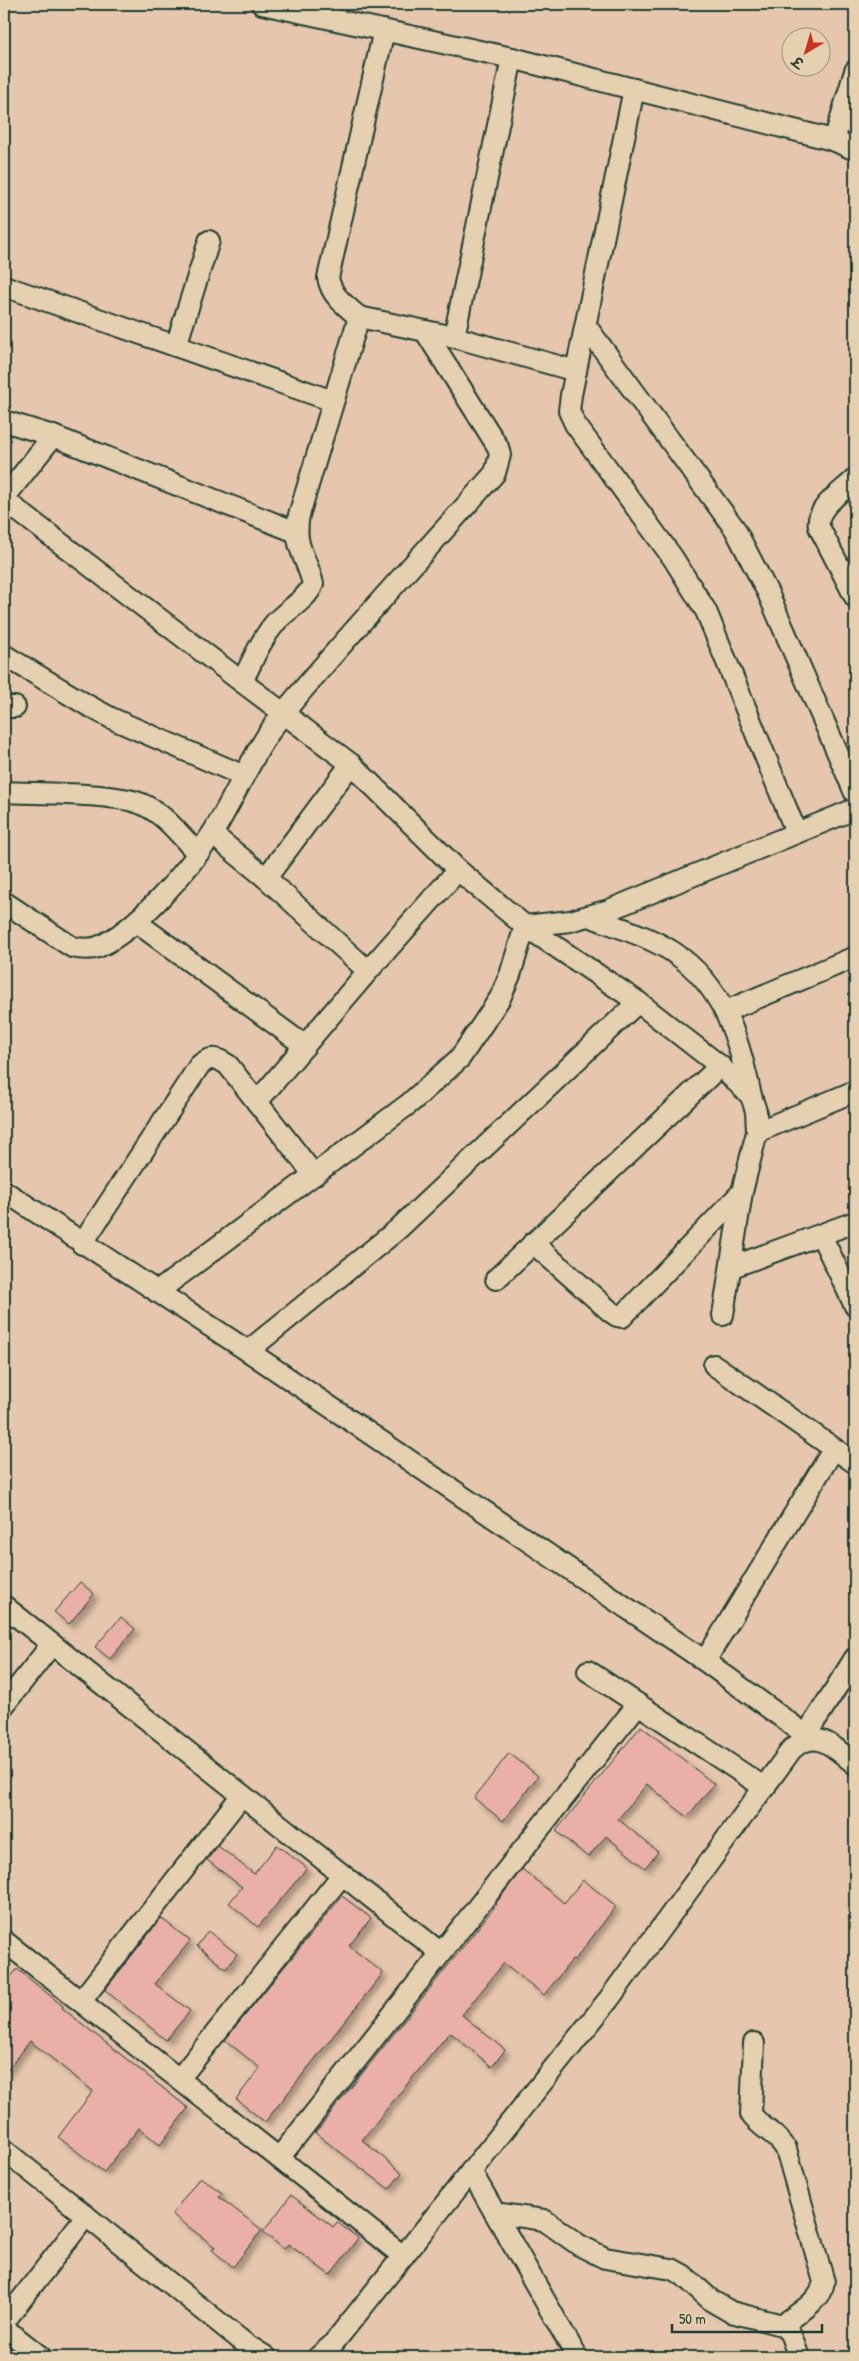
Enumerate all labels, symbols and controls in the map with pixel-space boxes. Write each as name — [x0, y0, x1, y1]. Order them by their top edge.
north arrow — [782, 28, 832, 78]
text: उ — [787, 51, 809, 74]
scale bar — [672, 2301, 822, 2333]
text: 50 m — [679, 2308, 706, 2329]

